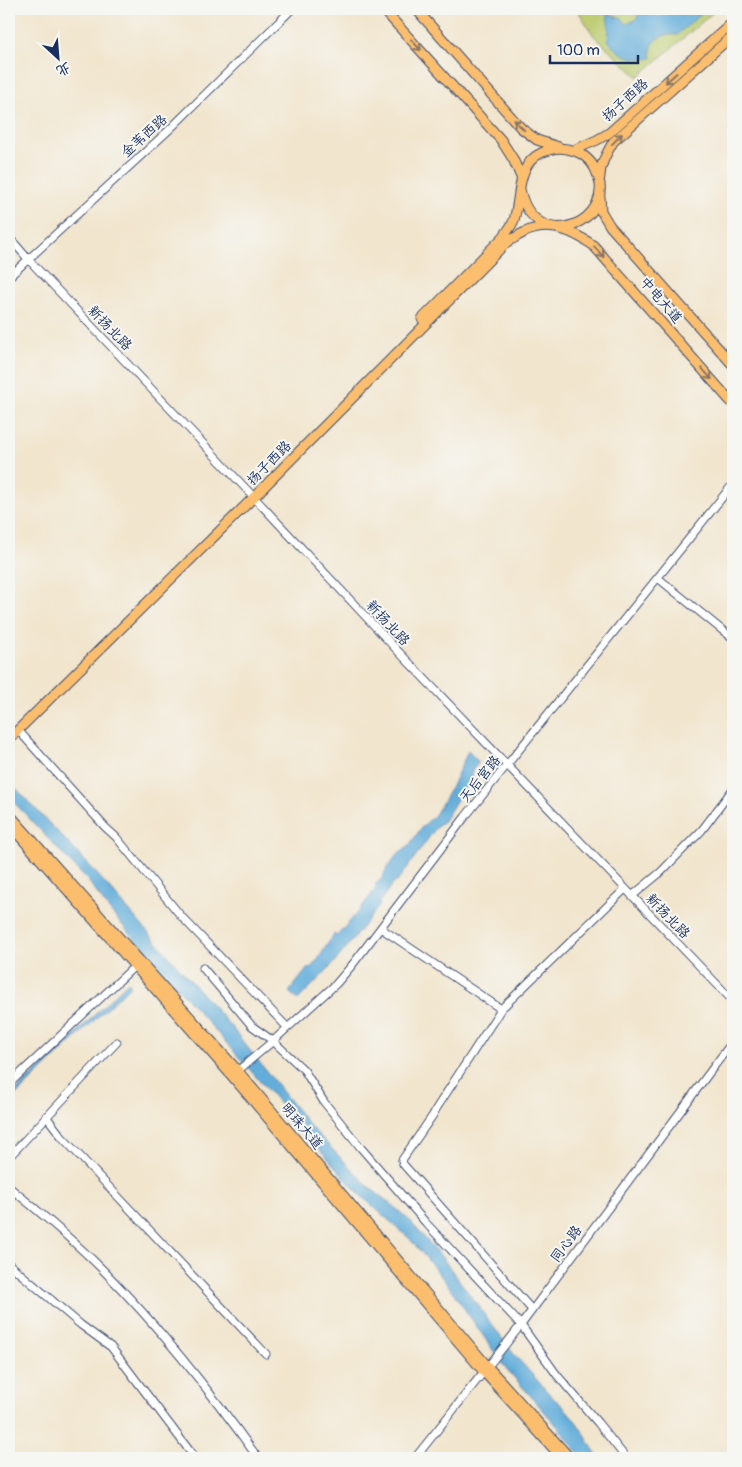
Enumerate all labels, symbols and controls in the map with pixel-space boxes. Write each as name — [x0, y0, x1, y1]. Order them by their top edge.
north arrow — [32, 32, 82, 82]
scale bar — [550, 32, 637, 64]
one-way arrow — [410, 38, 422, 51]
text: 100 m — [557, 41, 600, 60]
text: 北 — [53, 59, 73, 80]
one-way arrow — [664, 72, 677, 83]
street label: 扬子西路 — [599, 75, 651, 125]
street label: 金苇西路 — [118, 111, 170, 161]
one-way arrow — [513, 119, 525, 131]
one-way arrow — [611, 133, 623, 145]
one-way arrow — [594, 245, 605, 258]
street label: 中电大道 — [636, 273, 686, 327]
street label: 新扬北路 — [84, 302, 136, 354]
one-way arrow — [701, 367, 712, 380]
street label: 扬子西路 — [243, 437, 295, 489]
street label: 新扬北路 — [363, 597, 413, 649]
street label: 天后宫路 — [456, 752, 504, 806]
street label: 新扬北路 — [642, 890, 694, 942]
street label: 明珠大道 — [277, 1099, 327, 1153]
street label: 同心路 — [547, 1222, 585, 1266]

